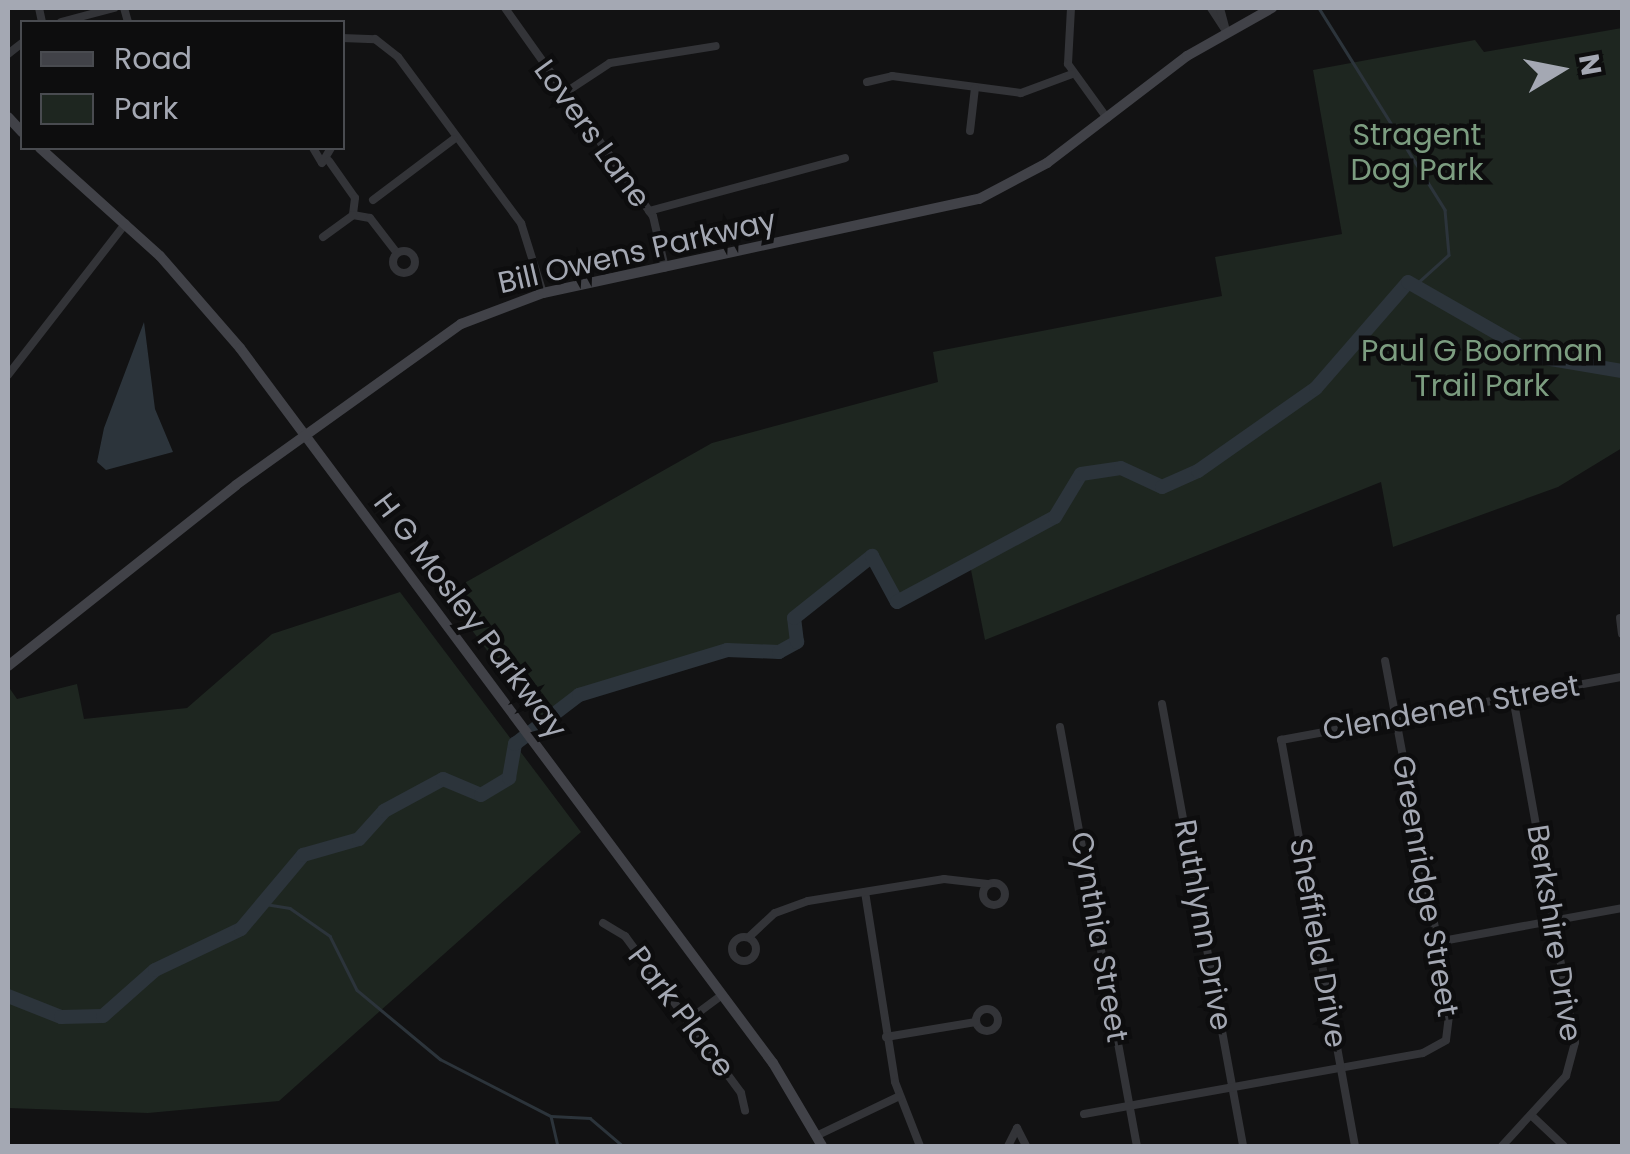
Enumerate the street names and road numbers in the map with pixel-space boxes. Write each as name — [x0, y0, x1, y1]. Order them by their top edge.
street label: Lovers Lane — [526, 53, 658, 215]
street label: Bill Owens Parkway — [494, 202, 780, 302]
street label: H G Mosley Parkway — [366, 486, 574, 746]
street label: Clendenen Street — [1320, 668, 1582, 748]
street label: Greenridge Street — [1384, 753, 1466, 1019]
street label: Ruthlynn Drive — [1167, 817, 1239, 1033]
street label: Berkshire Drive — [1519, 822, 1589, 1044]
street label: Cynthia Street — [1063, 829, 1135, 1045]
street label: Sheffield Drive — [1282, 835, 1354, 1051]
street label: Park Place — [620, 940, 742, 1084]

